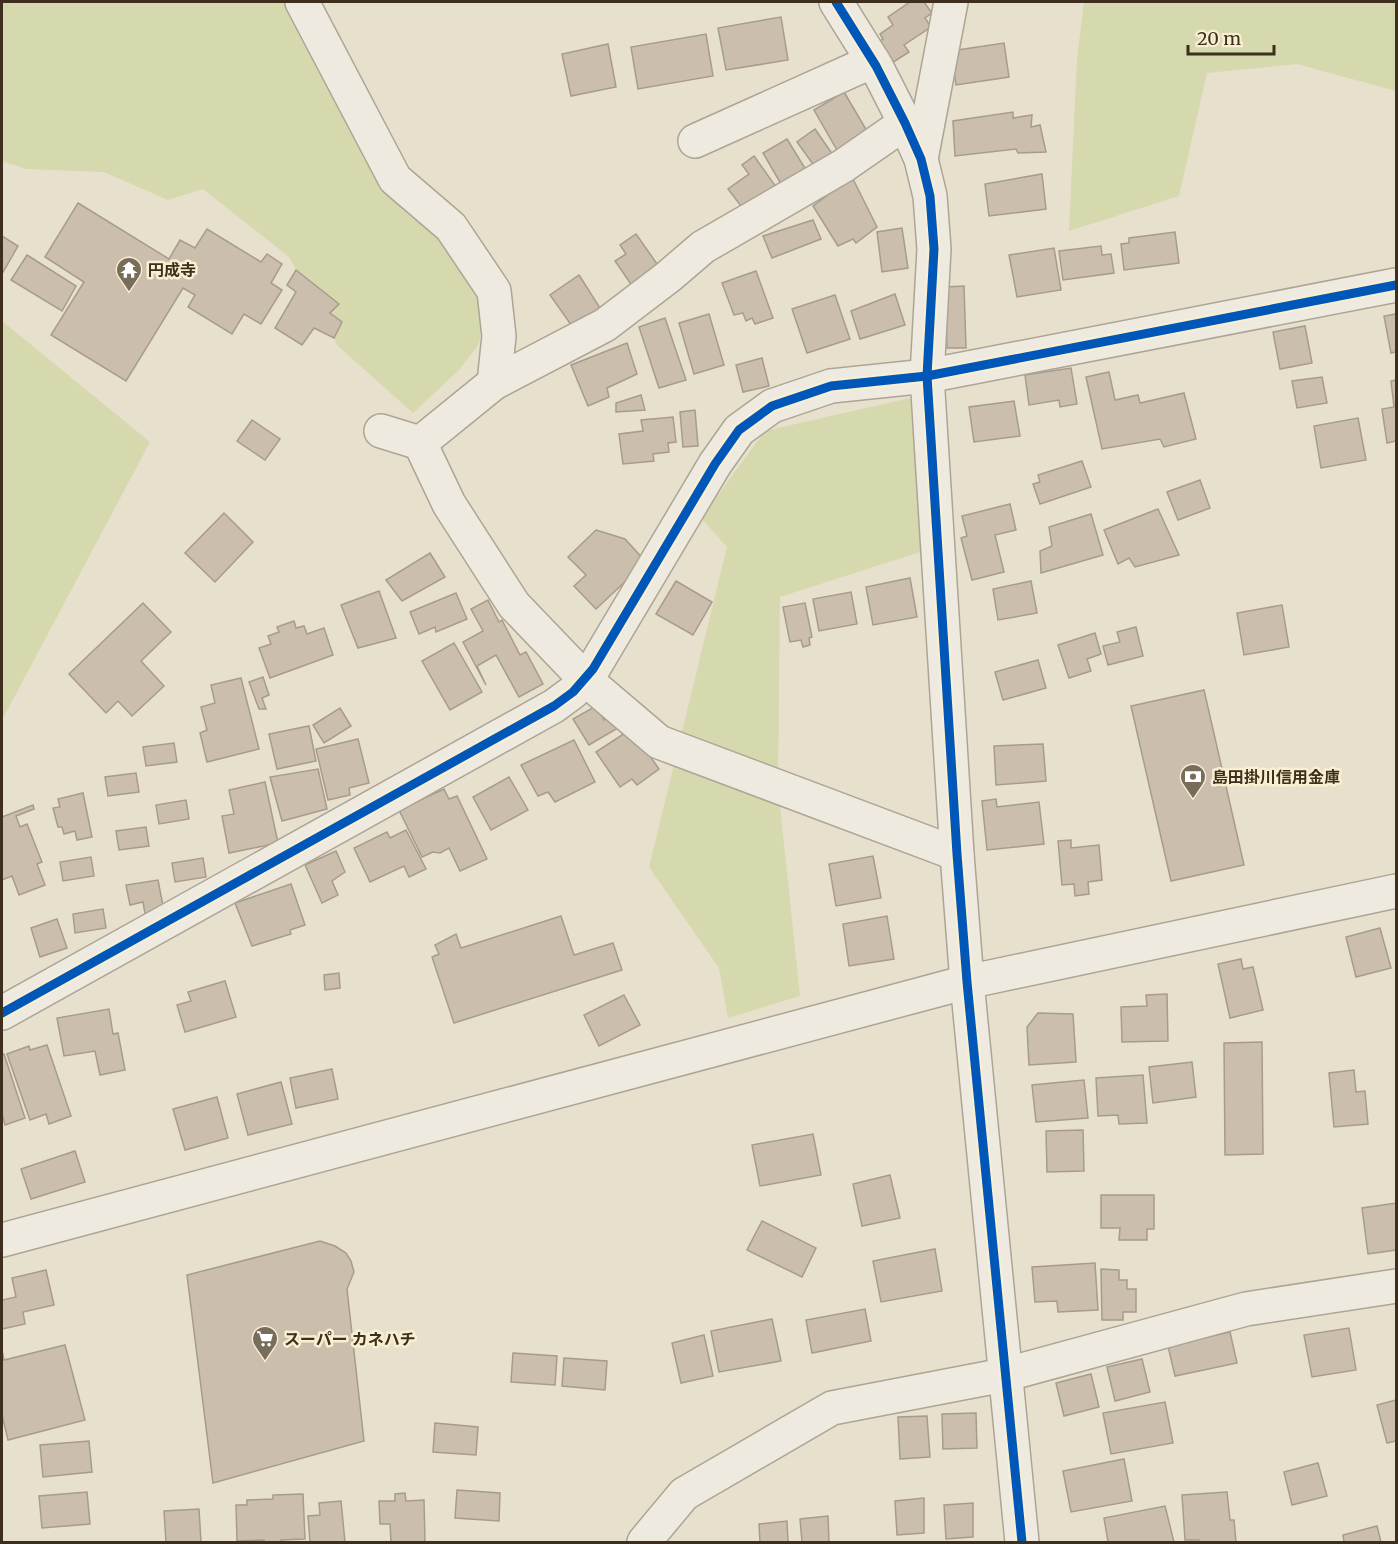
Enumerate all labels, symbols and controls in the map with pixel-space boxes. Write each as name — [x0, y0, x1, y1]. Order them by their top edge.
scale bar — [1188, 18, 1274, 56]
text: 20 m — [1197, 27, 1241, 50]
temple icon: 円成寺 — [114, 255, 144, 293]
place label: 円成寺 — [148, 260, 196, 280]
bank icon: 島田掛川信用金庫 — [1178, 762, 1208, 800]
place label: 島田掛川信用金庫 — [1212, 767, 1340, 787]
supermarket icon: スーパー カネハチ — [250, 1324, 280, 1362]
place label: スーパー カネハチ — [284, 1329, 416, 1349]

